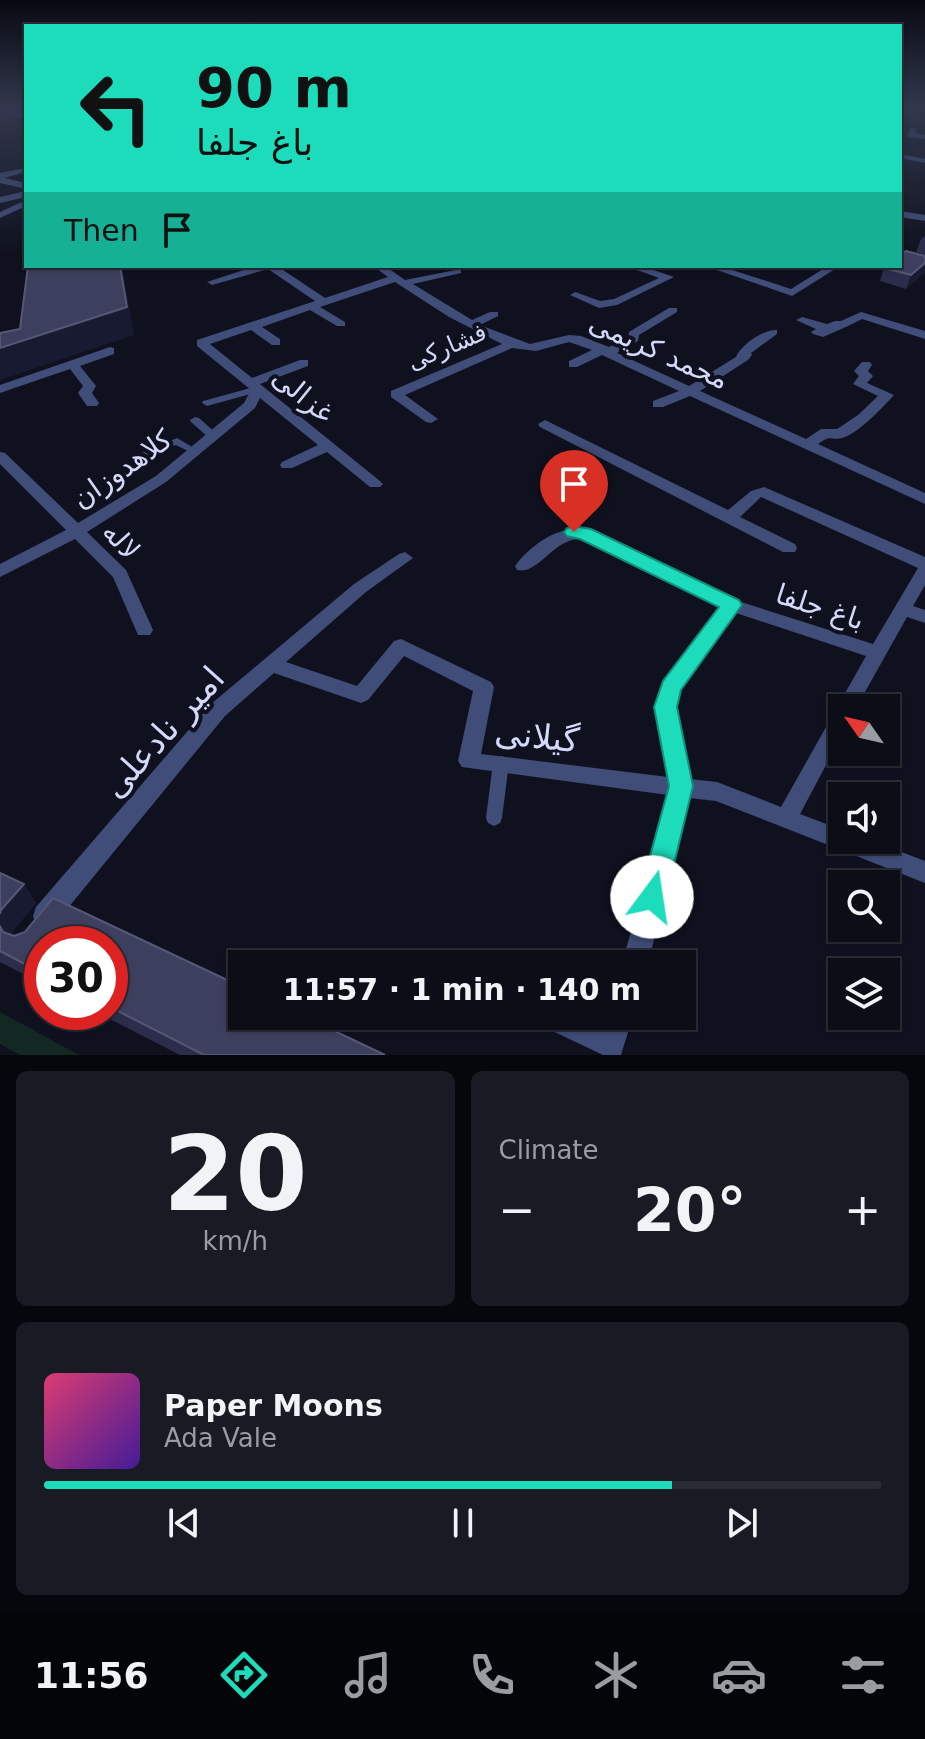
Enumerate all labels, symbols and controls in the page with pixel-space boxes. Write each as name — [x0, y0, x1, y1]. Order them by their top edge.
text: 90 m — [196, 55, 352, 120]
icon: left — [64, 56, 168, 160]
text: باغ جلفا — [196, 122, 313, 163]
icon: arrive — [155, 208, 199, 252]
text: Then — [64, 213, 139, 248]
street label: محمد کریمی — [584, 306, 734, 396]
street label: فشارکی — [403, 318, 491, 376]
street label: غزالی — [266, 360, 340, 430]
street label: کلاهدوزان — [65, 422, 179, 515]
pin — [540, 450, 608, 532]
icon: arrive — [552, 462, 596, 506]
street label: لاله — [96, 515, 146, 567]
street label: باغ جلفا — [772, 577, 868, 637]
street label: امیر نادعلی — [94, 658, 233, 806]
north arrow — [828, 694, 900, 766]
map controls — [828, 694, 900, 1030]
street label: گیلانی — [493, 712, 582, 760]
button: sound — [828, 782, 900, 854]
position arrow — [610, 855, 694, 939]
button: search — [828, 870, 900, 942]
speed limit sign: 30 — [24, 926, 128, 1030]
button: layers — [828, 958, 900, 1030]
text: 11:57 · 1 min · 140 m — [283, 972, 641, 1007]
text: 20 — [163, 1113, 308, 1235]
text: Climate — [499, 1135, 599, 1165]
text: 20° — [633, 1175, 747, 1245]
text: − — [499, 1184, 535, 1235]
text: + — [844, 1184, 881, 1235]
text: km/h — [202, 1226, 268, 1256]
text: Paper Moons — [164, 1388, 383, 1423]
text: Ada Vale — [164, 1423, 277, 1453]
icon: previous — [162, 1501, 206, 1545]
icon: pause — [441, 1501, 485, 1545]
icon: next — [720, 1501, 764, 1545]
icon: directions — [216, 1647, 272, 1703]
icon: music — [340, 1647, 396, 1703]
icon: phone — [464, 1647, 520, 1703]
icon: climate — [588, 1647, 644, 1703]
icon: car — [711, 1647, 767, 1703]
icon: filters — [835, 1647, 891, 1703]
text: 11:56 — [34, 1655, 148, 1696]

